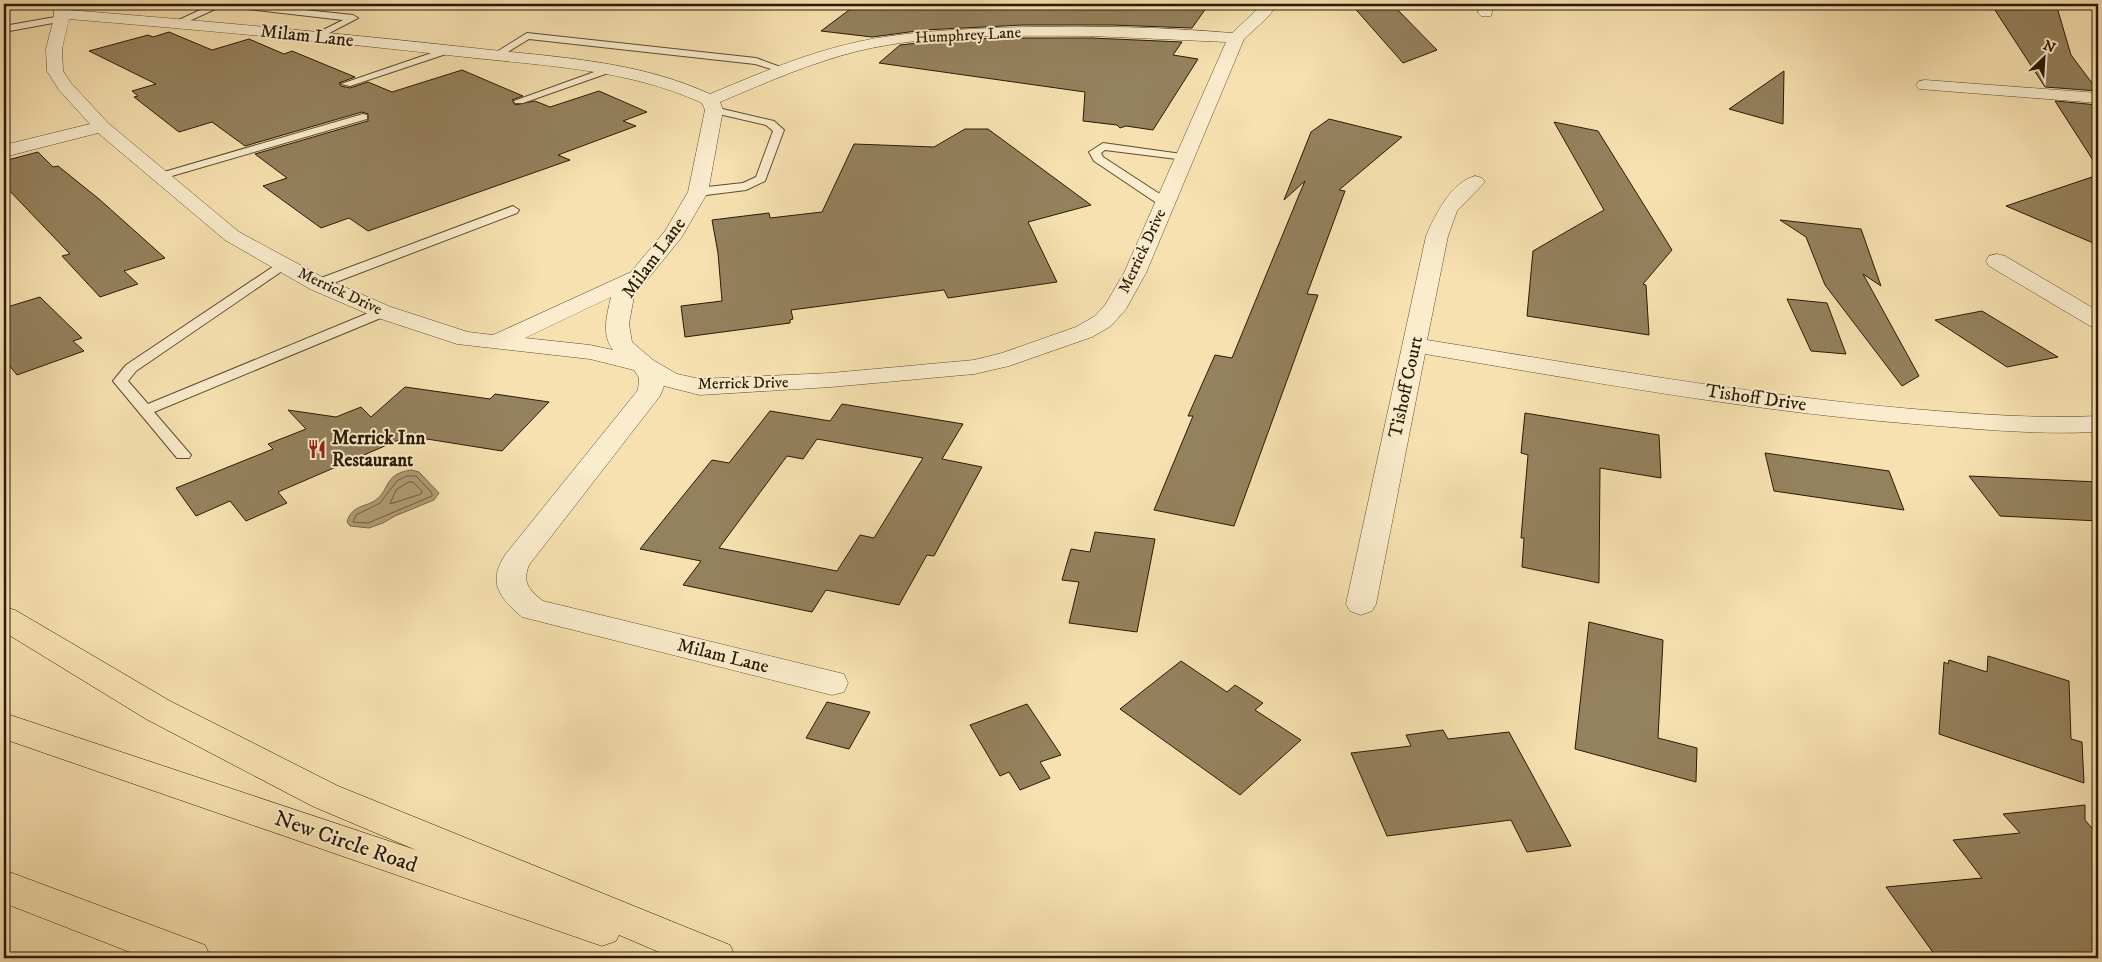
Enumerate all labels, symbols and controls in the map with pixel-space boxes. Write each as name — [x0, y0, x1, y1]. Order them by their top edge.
street label: Milam Lane — [259, 20, 355, 52]
street label: Humphrey Lane — [914, 22, 1022, 48]
north arrow — [2020, 32, 2070, 82]
text: N — [2040, 37, 2059, 58]
street label: Merrick Drive — [1114, 205, 1170, 296]
street label: Milam Lane — [617, 213, 691, 303]
street label: Merrick Drive — [295, 263, 386, 319]
street label: Tishoff Court — [1384, 334, 1428, 440]
street label: Merrick Drive — [697, 372, 789, 394]
street label: Tishoff Drive — [1704, 380, 1808, 416]
place label: Merrick Inn Restaurant — [332, 427, 426, 472]
restaurant icon: Merrick Inn Restaurant — [306, 438, 328, 460]
street label: Milam Lane — [675, 633, 771, 679]
street label: New Circle Road — [271, 805, 421, 879]

